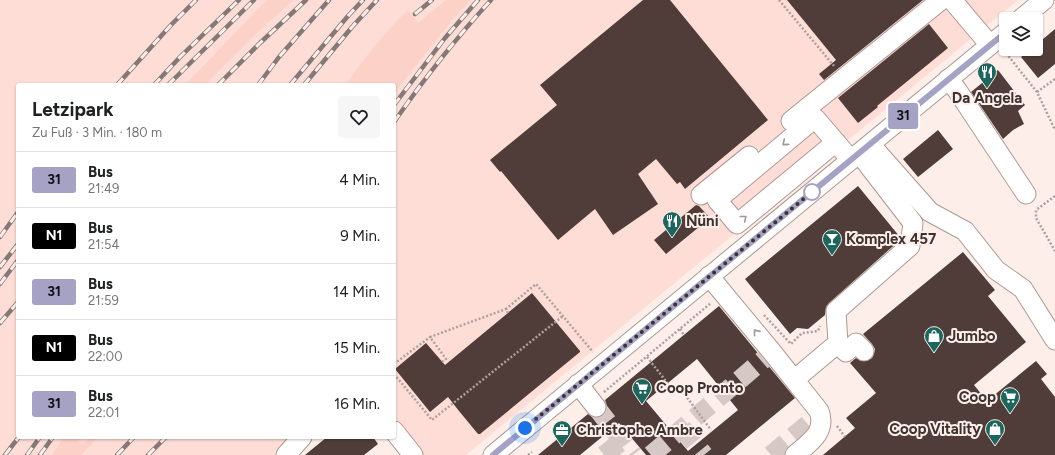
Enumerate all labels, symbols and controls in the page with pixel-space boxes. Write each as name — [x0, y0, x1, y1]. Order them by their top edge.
map controls — [999, 12, 1043, 56]
button: layers — [999, 12, 1043, 56]
restaurant icon: Da Angela — [976, 61, 998, 89]
place label: Da Angela — [952, 89, 1022, 107]
button: heart — [338, 96, 380, 138]
text: Letzipark — [32, 98, 113, 121]
line badge: 31 — [885, 103, 921, 129]
text: 31 — [896, 107, 910, 124]
text: Zu Fuß · 3 Min. · 180 m — [32, 125, 162, 140]
one-way arrow — [783, 138, 790, 145]
text: Bus — [88, 163, 113, 181]
text: 31 — [47, 171, 61, 188]
text: 4 Min. — [339, 171, 380, 189]
text: 21:49 — [88, 181, 119, 196]
unlabelled marker — [803, 183, 821, 201]
restaurant icon: Nüni — [661, 210, 683, 238]
place label: Nüni — [686, 212, 719, 230]
one-way arrow — [740, 215, 747, 222]
text: Bus — [88, 219, 113, 237]
text: N1 — [46, 227, 62, 244]
text: 9 Min. — [340, 227, 380, 245]
bar icon: Komplex 457 — [821, 228, 843, 256]
place label: Komplex 457 — [846, 230, 936, 248]
text: 21:54 — [88, 237, 119, 252]
text: Bus — [88, 275, 113, 293]
text: 31 — [47, 283, 61, 300]
text: 14 Min. — [333, 283, 380, 301]
text: 21:59 — [88, 293, 119, 308]
shop icon: Jumbo — [923, 325, 945, 353]
place label: Jumbo — [948, 327, 996, 345]
one-way arrow — [753, 329, 760, 337]
text: Bus — [88, 331, 113, 349]
text: N1 — [46, 339, 62, 356]
text: 15 Min. — [334, 339, 380, 357]
text: 22:00 — [88, 349, 123, 364]
supermarket icon: Coop Pronto — [631, 377, 653, 405]
place label: Coop Pronto — [656, 379, 744, 397]
supermarket icon: Coop — [999, 386, 1021, 414]
text: Bus — [88, 387, 113, 405]
place label: Coop — [959, 388, 996, 406]
text: 31 — [47, 395, 61, 412]
text: 16 Min. — [334, 395, 380, 413]
text: 22:01 — [88, 405, 120, 420]
your location — [515, 418, 535, 438]
shop icon: Coop Vitality — [984, 418, 1006, 446]
office icon: Christophe Ambre — [551, 419, 573, 447]
place label: Coop Vitality — [889, 420, 981, 438]
place label: Christophe Ambre — [576, 421, 704, 439]

